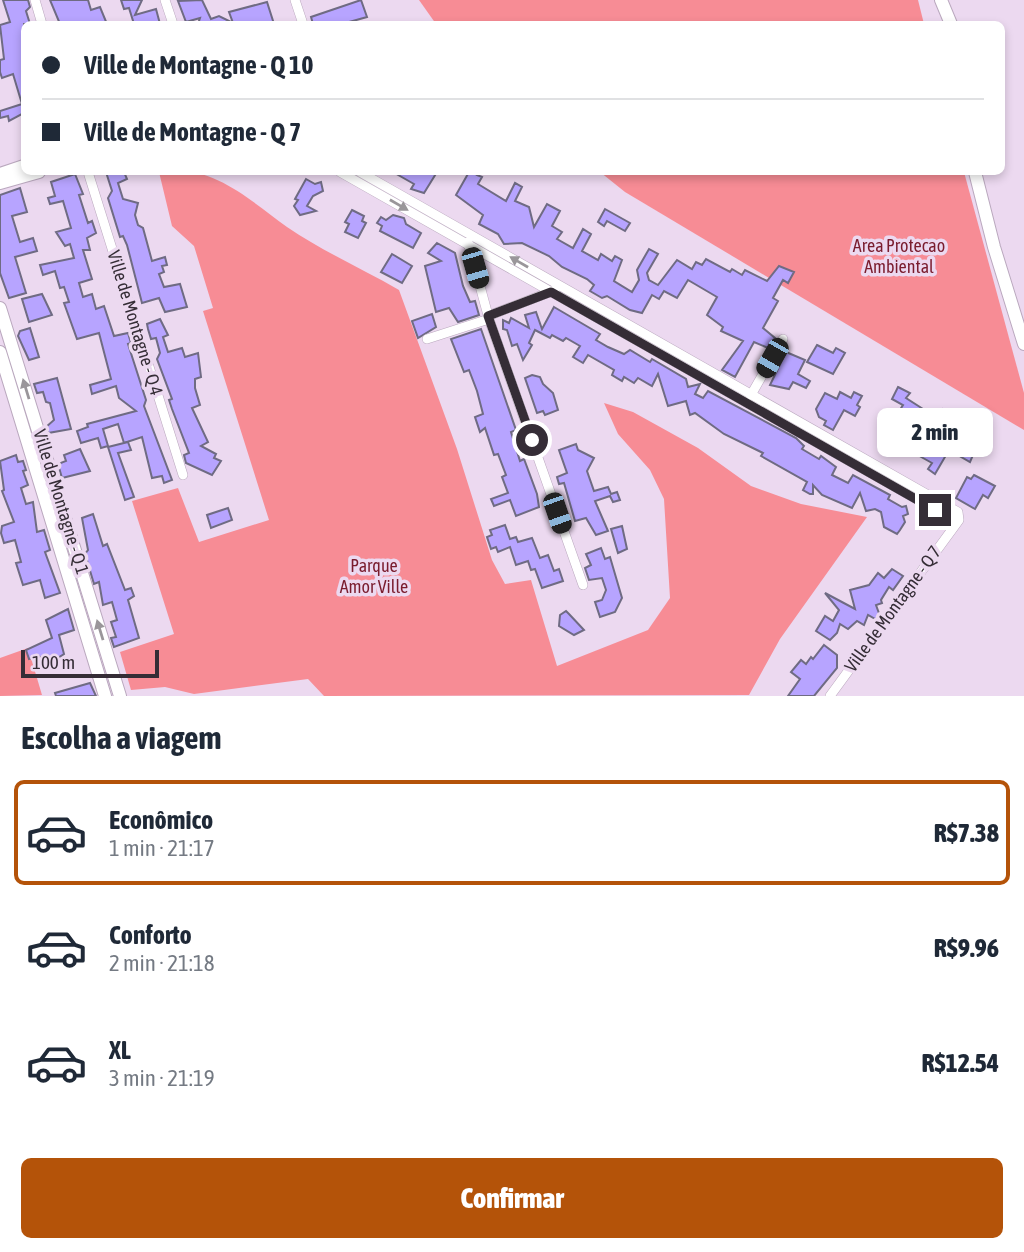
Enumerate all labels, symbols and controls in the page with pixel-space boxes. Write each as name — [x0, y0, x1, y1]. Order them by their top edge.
text: Ville de Montagne - Q 10 — [84, 50, 314, 80]
text: Ville de Montagne - Q 7 — [84, 117, 301, 147]
one-way arrow — [390, 199, 409, 211]
park label: Area Protecao Ambiental — [853, 235, 945, 277]
car — [460, 245, 491, 291]
street label: Ville de Montagne - Q 4 — [103, 248, 168, 398]
one-way arrow — [510, 256, 529, 268]
car — [753, 335, 792, 381]
one-way arrow — [20, 379, 30, 400]
callout: 2 min — [877, 408, 993, 458]
text: 2 min — [912, 419, 958, 445]
route start — [516, 424, 548, 456]
street label: Ville de Montagne - Q 1 — [29, 427, 94, 577]
car — [541, 490, 574, 536]
route end — [919, 494, 951, 526]
street label: Ville de Montagne - Q 7 — [840, 542, 945, 676]
park label: Parque Amor Ville — [340, 555, 408, 597]
one-way arrow — [94, 619, 105, 640]
scale bar — [21, 646, 159, 678]
text: 100 m — [32, 651, 75, 673]
text: Escolha a viagem — [21, 719, 221, 756]
icon: car — [25, 801, 88, 864]
text: Econômico — [109, 805, 213, 835]
text: R$7.38 — [934, 818, 999, 848]
text: 1 min · 21:17 — [109, 835, 215, 861]
icon: car — [25, 916, 88, 979]
text: Conforto — [109, 920, 192, 950]
text: R$9.96 — [934, 933, 999, 963]
text: 2 min · 21:18 — [109, 950, 215, 976]
icon: car — [25, 1031, 88, 1094]
text: XL — [109, 1035, 131, 1065]
text: R$12.54 — [922, 1048, 999, 1078]
text: 3 min · 21:19 — [109, 1065, 215, 1091]
button: Confirmar — [21, 1158, 1003, 1238]

